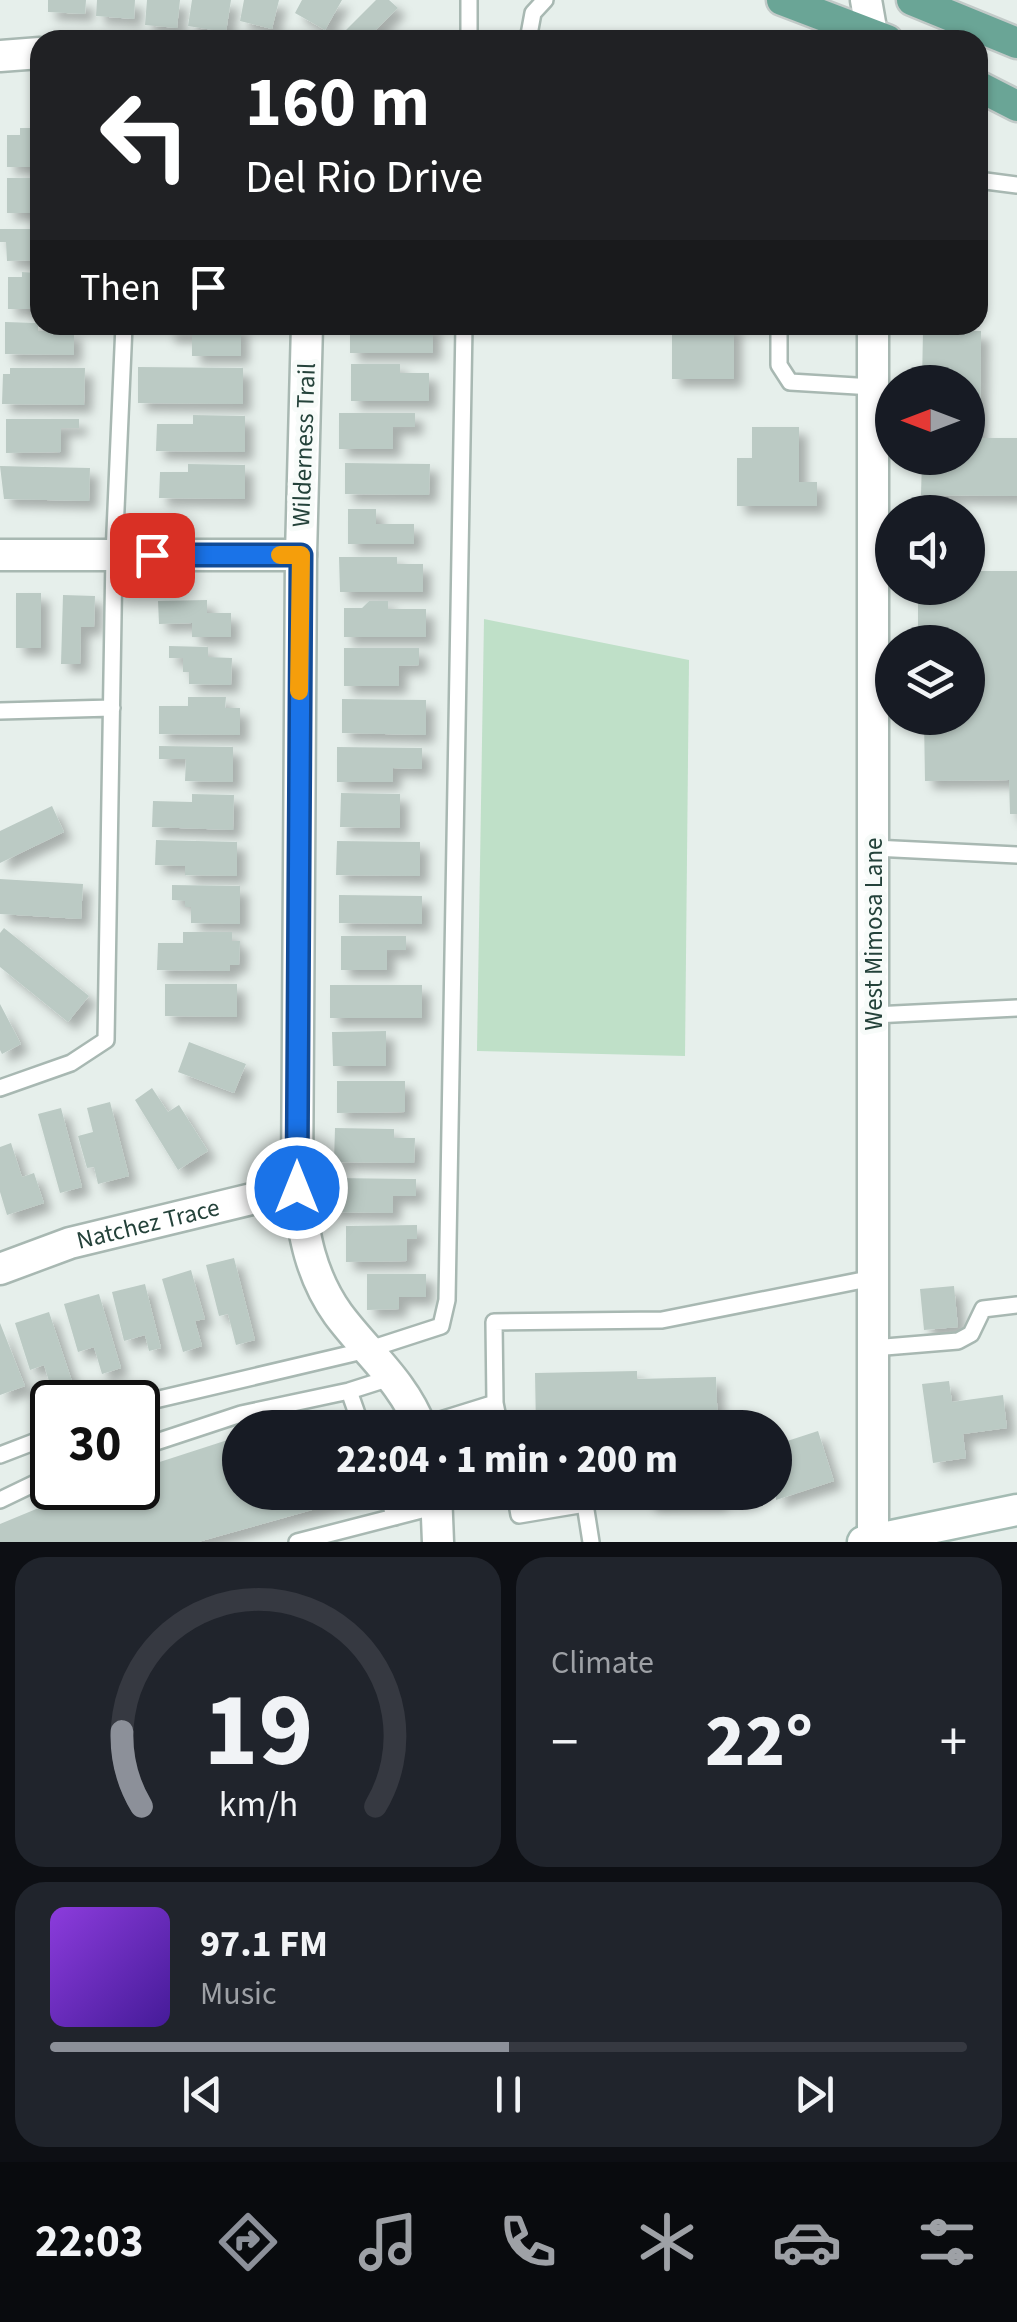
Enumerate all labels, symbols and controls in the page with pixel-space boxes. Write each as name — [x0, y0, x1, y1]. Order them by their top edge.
text: 160 m — [245, 53, 430, 153]
icon: left — [80, 70, 210, 200]
text: Del Rio Drive — [245, 146, 483, 210]
icon: arrive — [181, 260, 236, 315]
text: Then — [80, 261, 161, 315]
street label: Wilderness Trail — [283, 362, 325, 528]
north arrow — [875, 365, 985, 475]
map controls — [875, 365, 985, 735]
button: sound — [875, 495, 985, 605]
pin — [110, 513, 195, 598]
icon: arrive — [125, 528, 180, 583]
button: layers — [875, 625, 985, 735]
street label: West Mimosa Lane — [856, 838, 892, 1030]
position arrow — [245, 1136, 349, 1240]
street label: Natchez Trace — [73, 1189, 223, 1259]
speed limit sign: 30 — [30, 1380, 160, 1510]
text: 22:04 · 1 min · 200 m — [336, 1433, 678, 1487]
text: Climate — [551, 1640, 654, 1686]
text: 19 — [203, 1658, 313, 1806]
text: 22° — [705, 1688, 813, 1795]
text: − — [551, 1704, 578, 1782]
text: + — [940, 1704, 967, 1782]
text: km/h — [218, 1779, 298, 1830]
text: 97.1 FM — [200, 1917, 328, 1971]
text: Music — [200, 1971, 277, 2017]
icon: previous — [175, 2067, 230, 2122]
icon: pause — [481, 2067, 536, 2122]
icon: next — [787, 2067, 842, 2122]
icon: directions — [213, 2207, 283, 2277]
icon: music — [353, 2207, 423, 2277]
icon: phone — [493, 2207, 563, 2277]
icon: climate — [632, 2207, 702, 2277]
icon: car — [772, 2207, 842, 2277]
icon: filters — [912, 2207, 982, 2277]
text: 22:03 — [35, 2210, 143, 2274]

